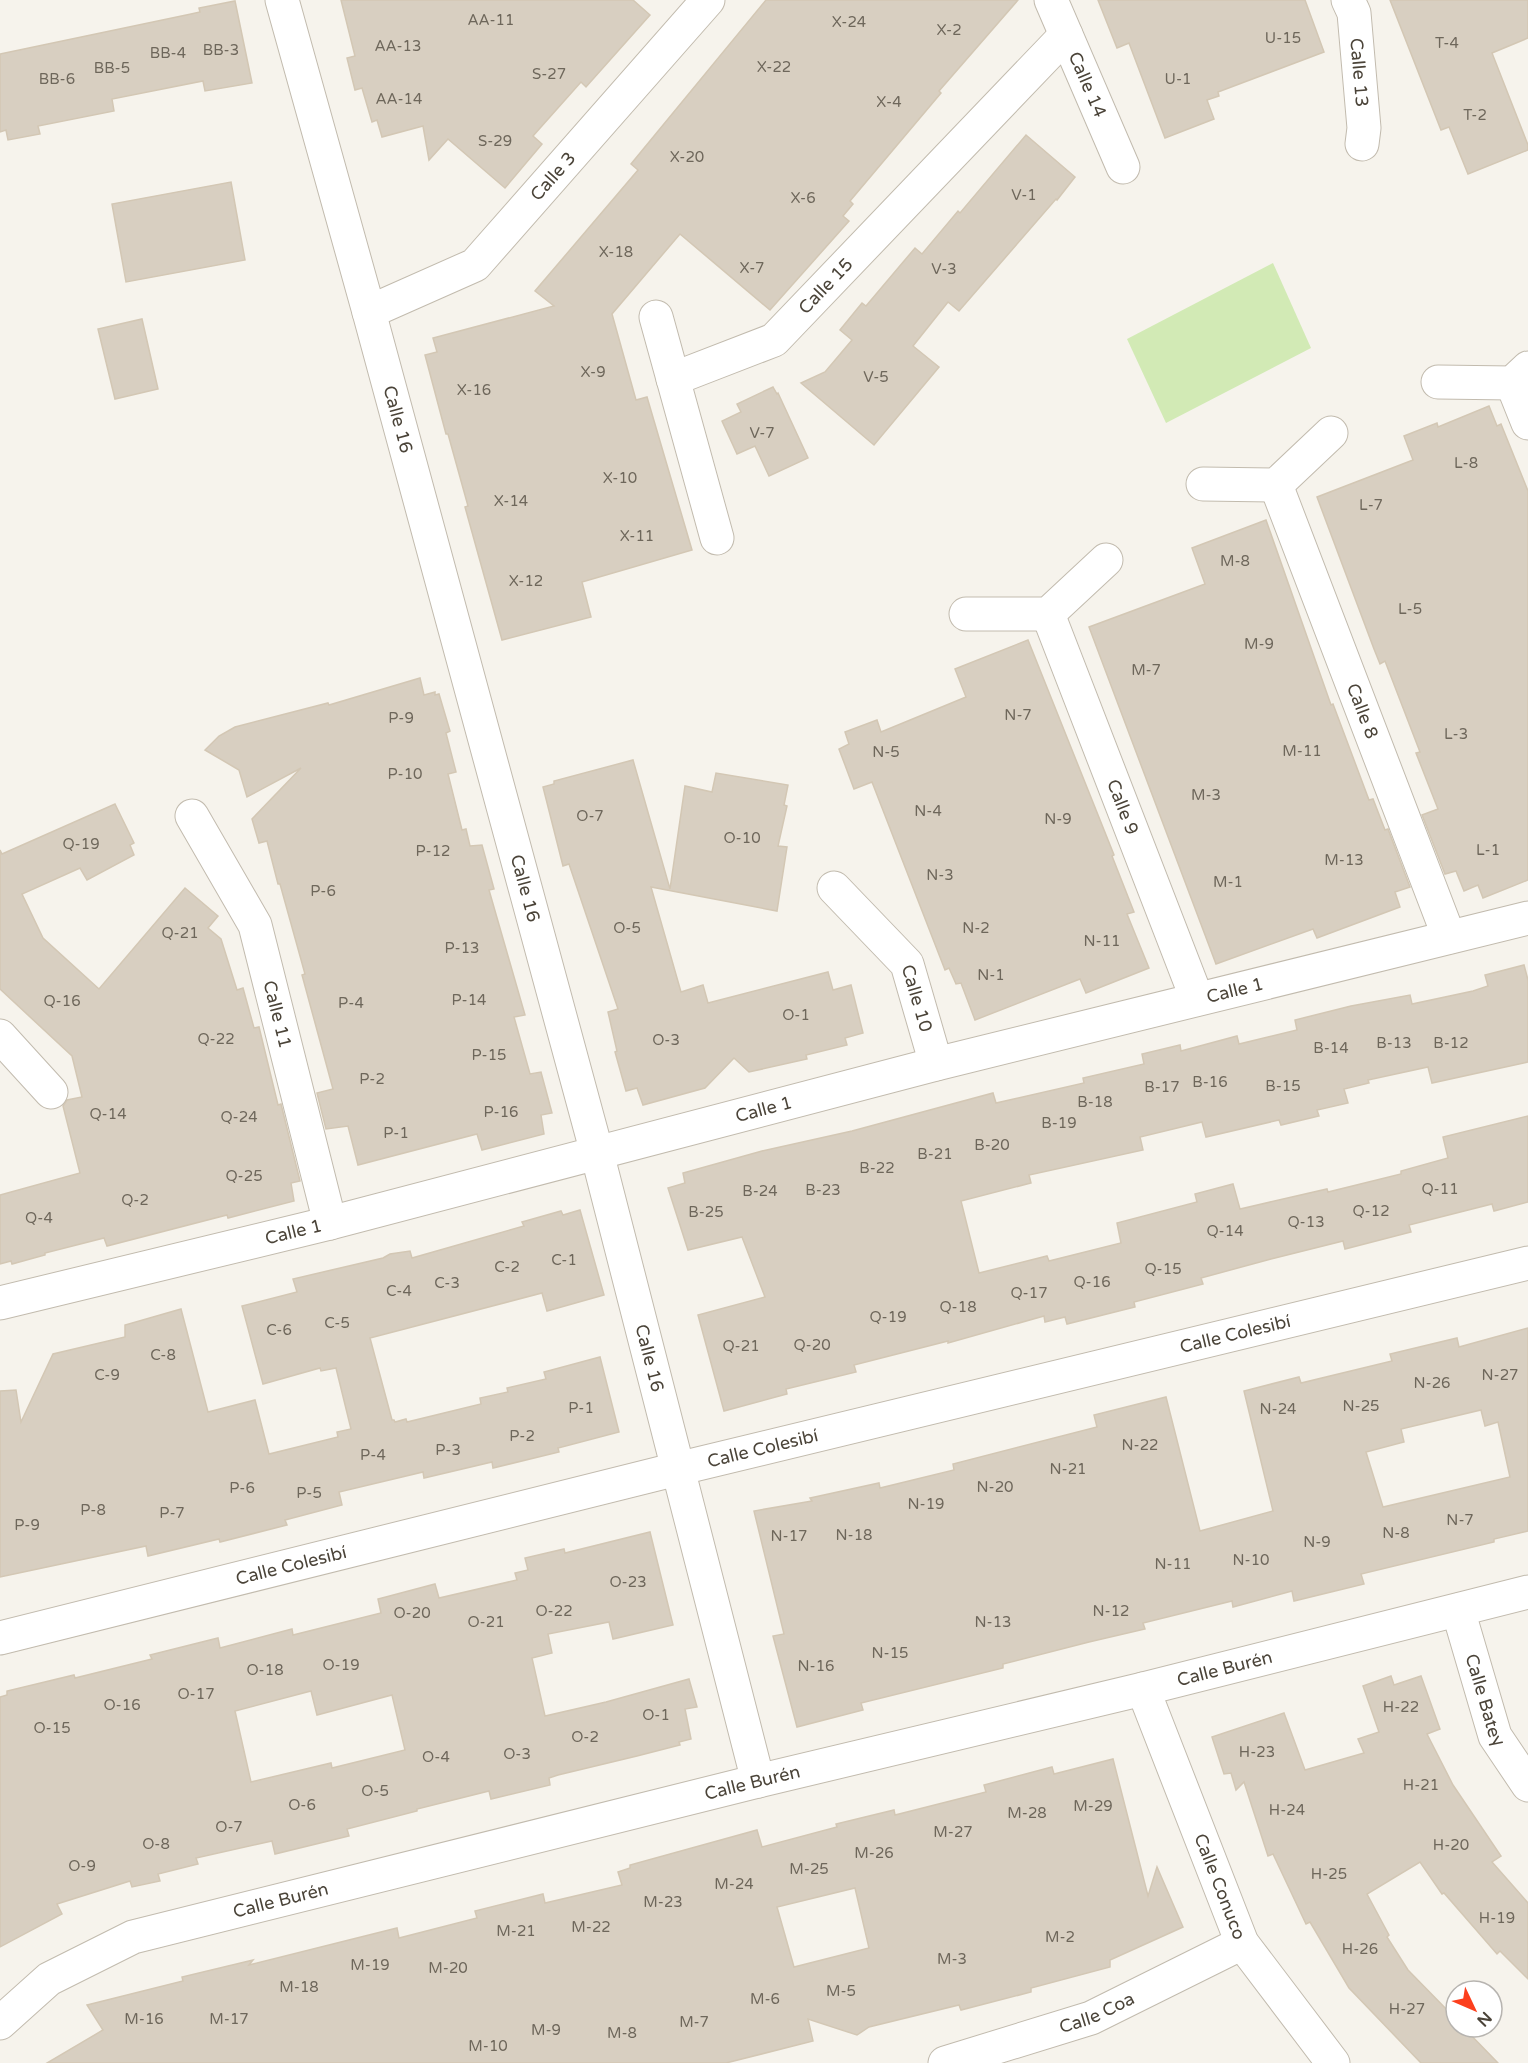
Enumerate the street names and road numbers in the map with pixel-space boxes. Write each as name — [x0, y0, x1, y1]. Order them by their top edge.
street label: Calle 13 — [1345, 37, 1373, 108]
street label: Calle 14 — [1064, 48, 1111, 121]
street label: Calle 3 — [526, 147, 580, 205]
street label: Calle 15 — [794, 253, 858, 319]
street label: Calle 16 — [378, 383, 418, 455]
street label: Calle 8 — [1342, 680, 1383, 742]
street label: Calle 9 — [1102, 776, 1143, 838]
street label: Calle 16 — [506, 852, 545, 925]
street label: Calle 10 — [897, 962, 937, 1034]
street label: Calle 1 — [1204, 973, 1266, 1008]
street label: Calle 11 — [258, 978, 297, 1051]
street label: Calle 1 — [733, 1091, 795, 1127]
street label: Calle 1 — [263, 1214, 324, 1249]
street label: Calle Colesibí — [1177, 1310, 1293, 1358]
street label: Calle 16 — [630, 1322, 669, 1394]
street label: Calle Colesibí — [705, 1424, 821, 1472]
street label: Calle Colesibí — [233, 1541, 349, 1590]
street label: Calle Burén — [1175, 1646, 1275, 1691]
street label: Calle Batey — [1460, 1651, 1510, 1751]
street label: Calle Burén — [702, 1760, 802, 1805]
street label: Calle Conuco — [1189, 1830, 1251, 1943]
street label: Calle Burén — [231, 1878, 331, 1923]
street label: Calle Coa — [1057, 1987, 1138, 2038]

